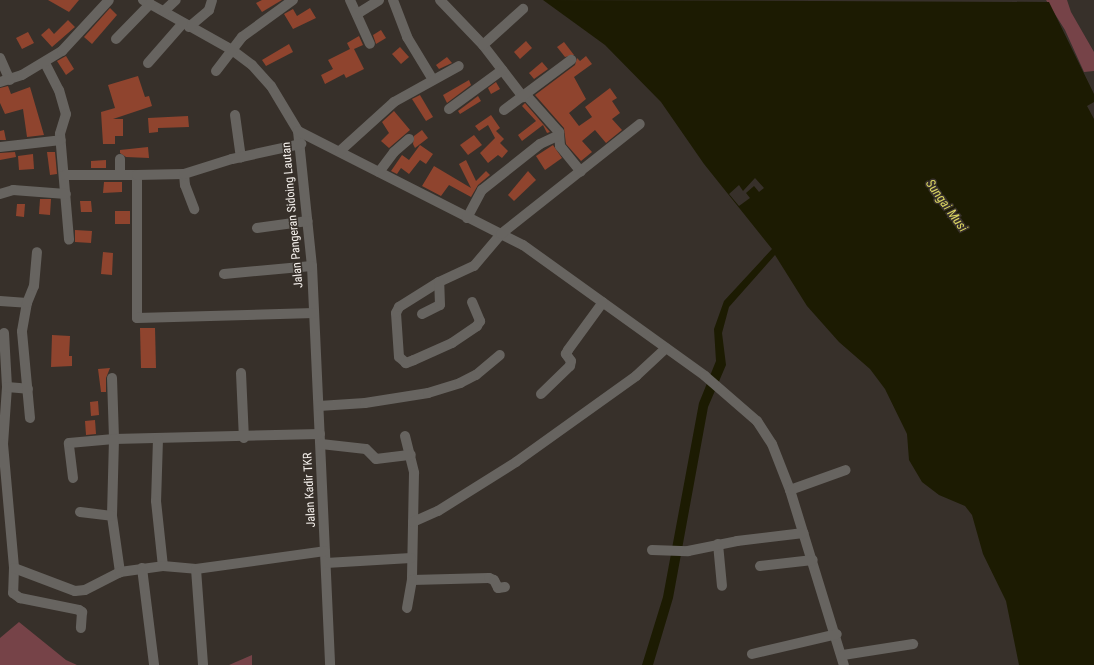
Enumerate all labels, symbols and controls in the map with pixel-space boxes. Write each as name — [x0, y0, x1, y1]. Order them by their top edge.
street label: Jalan Pangeran Sidoing Lautan — [279, 141, 307, 289]
water label: Sungai Musi — [922, 177, 970, 235]
street label: Jalan Kadir TKR — [301, 452, 319, 528]

